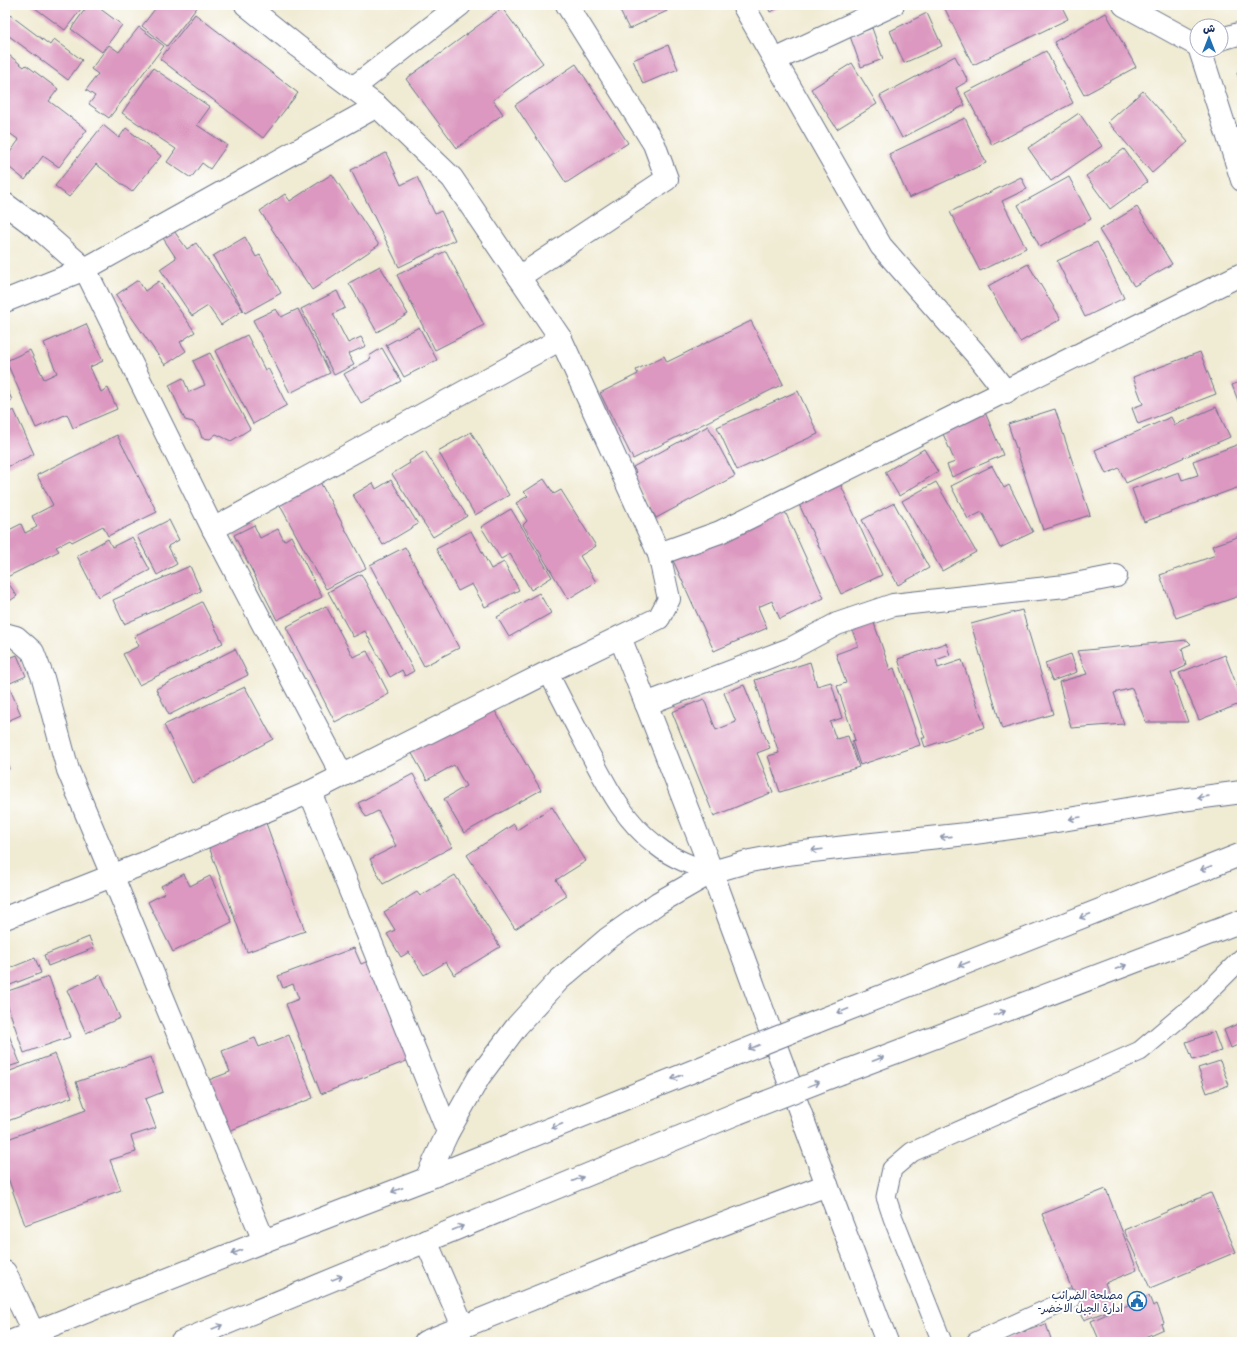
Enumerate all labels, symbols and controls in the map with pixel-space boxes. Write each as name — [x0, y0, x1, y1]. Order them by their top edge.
north arrow — [1189, 18, 1229, 58]
text: ش — [1203, 22, 1215, 35]
one-way arrow — [1197, 793, 1210, 801]
one-way arrow — [1069, 814, 1082, 822]
one-way arrow — [940, 833, 953, 840]
one-way arrow — [811, 846, 824, 854]
one-way arrow — [1200, 865, 1212, 872]
one-way arrow — [1079, 912, 1091, 920]
one-way arrow — [958, 960, 970, 968]
one-way arrow — [1115, 962, 1127, 970]
one-way arrow — [838, 1008, 850, 1016]
one-way arrow — [993, 1008, 1005, 1016]
one-way arrow — [748, 1043, 760, 1051]
one-way arrow — [871, 1054, 883, 1062]
one-way arrow — [672, 1074, 684, 1082]
one-way arrow — [807, 1079, 819, 1087]
one-way arrow — [551, 1123, 563, 1130]
one-way arrow — [571, 1174, 583, 1182]
one-way arrow — [392, 1187, 404, 1195]
one-way arrow — [451, 1224, 463, 1231]
one-way arrow — [231, 1248, 243, 1256]
one-way arrow — [331, 1273, 343, 1281]
place label: مصلحة الضرائب -ادارة الجبل الاخضر — [1038, 1289, 1123, 1316]
public building icon: مصلحة الضرائب -ادارة الجبل الاخضر — [1126, 1290, 1148, 1312]
one-way arrow — [211, 1323, 223, 1330]

